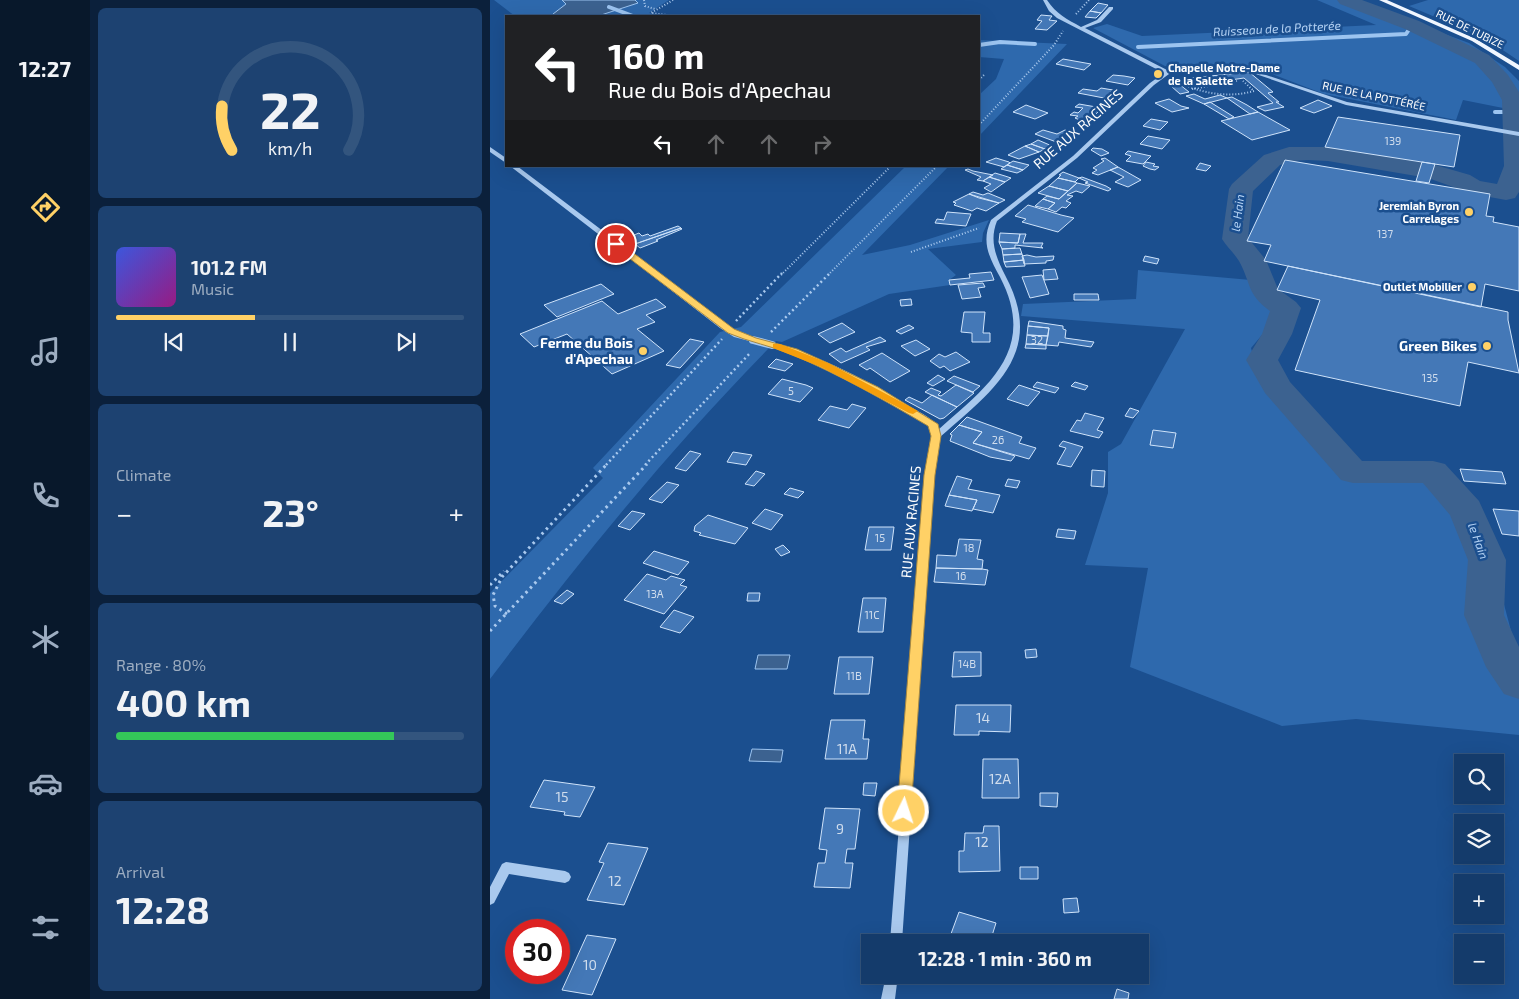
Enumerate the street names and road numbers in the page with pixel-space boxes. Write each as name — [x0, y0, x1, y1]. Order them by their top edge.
street label: RUE DE TUBIZE — [1434, 6, 1506, 51]
street label: RUE DE LA POTTÉRÉE — [1321, 78, 1427, 113]
street label: RUE AUX RACINES — [1030, 85, 1126, 172]
street label: RUE AUX RACINES — [897, 465, 924, 579]

